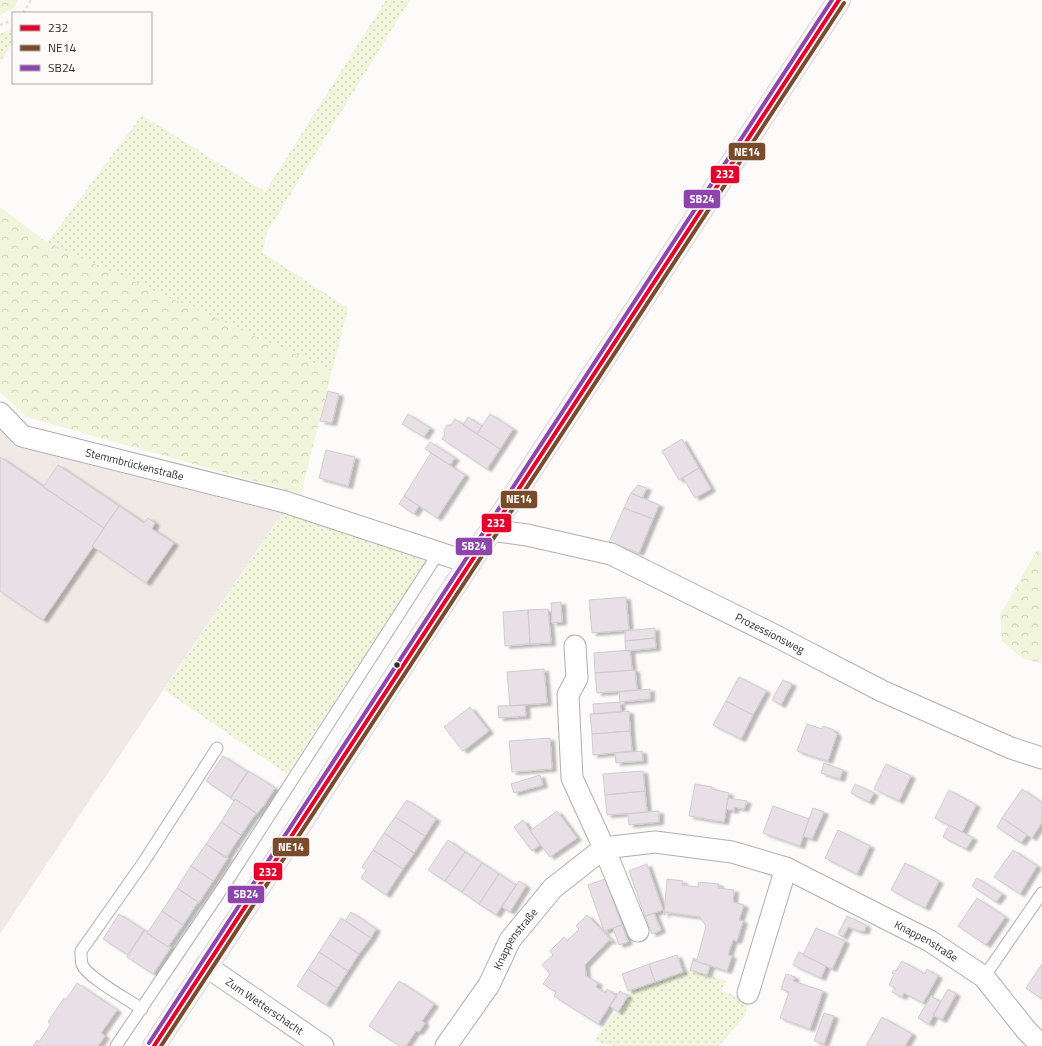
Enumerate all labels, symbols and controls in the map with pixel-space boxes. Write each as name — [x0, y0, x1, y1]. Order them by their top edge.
legend — [12, 12, 152, 84]
text: 232 — [48, 18, 68, 37]
text: NE14 — [48, 38, 76, 57]
text: SB24 — [48, 58, 76, 77]
line badge: NE14 — [728, 142, 766, 161]
text: NE14 — [734, 144, 760, 160]
line badge: 232 — [710, 165, 740, 184]
text: 232 — [716, 166, 734, 182]
line badge: SB24 — [683, 189, 721, 209]
text: SB24 — [689, 191, 715, 207]
street label: Stemmbrückenstraße — [84, 444, 186, 484]
line badge: NE14 — [500, 490, 538, 509]
text: NE14 — [506, 491, 532, 507]
line badge: 232 — [481, 513, 512, 533]
text: 232 — [487, 515, 505, 531]
line badge: SB24 — [455, 537, 493, 556]
text: SB24 — [461, 538, 487, 554]
street label: Prozessionsweg — [733, 609, 808, 658]
unlabelled marker — [392, 660, 402, 670]
line badge: NE14 — [272, 837, 310, 857]
text: NE14 — [278, 839, 304, 855]
line badge: 232 — [253, 862, 283, 881]
text: 232 — [259, 864, 277, 880]
line badge: SB24 — [227, 885, 265, 904]
text: SB24 — [233, 886, 259, 902]
street label: Knappenstraße — [489, 904, 541, 972]
street label: Knappenstraße — [892, 916, 962, 966]
street label: Zum Wetterschacht — [222, 974, 307, 1039]

